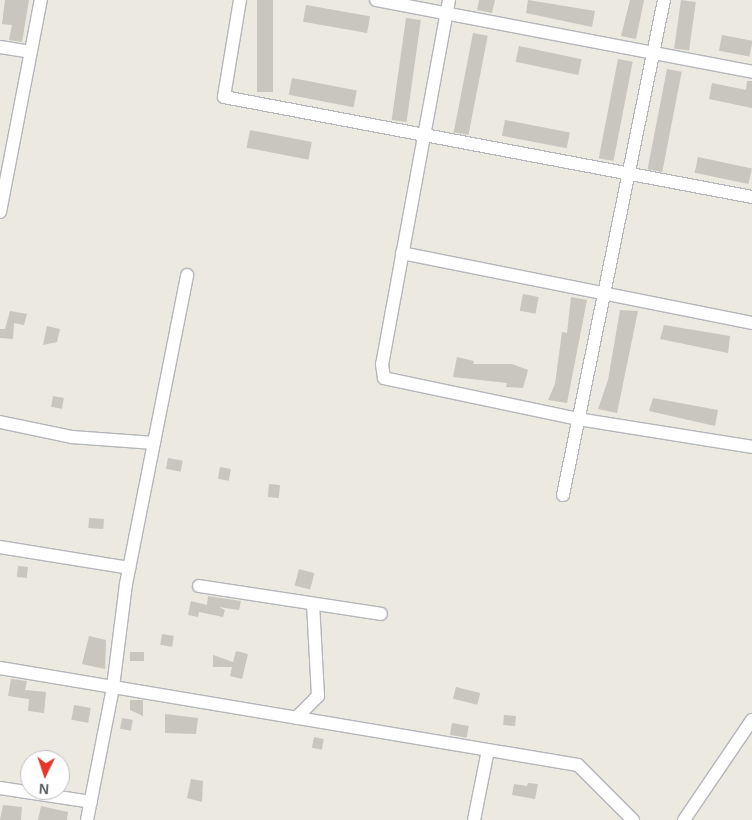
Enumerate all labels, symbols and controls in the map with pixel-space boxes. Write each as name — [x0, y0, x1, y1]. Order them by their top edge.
north arrow — [20, 750, 70, 800]
text: N — [38, 781, 50, 797]

